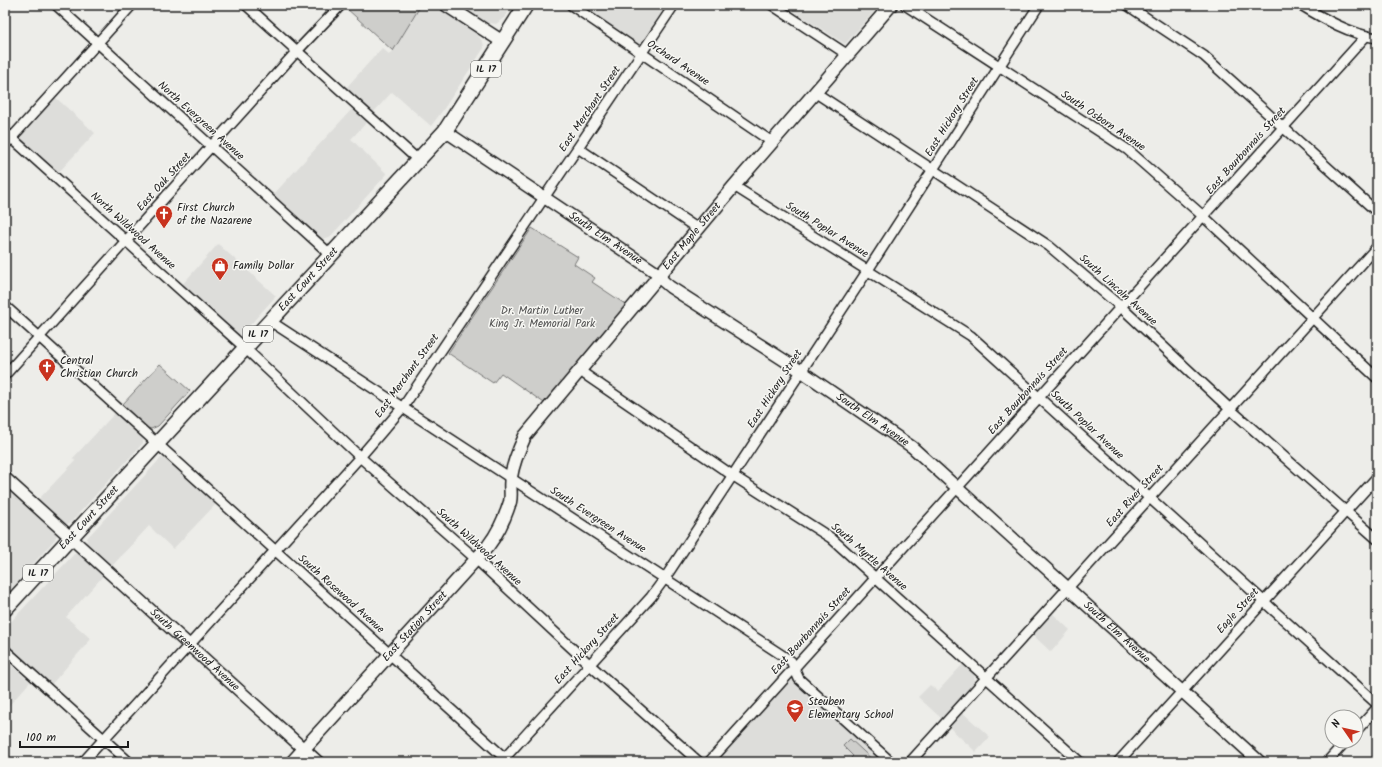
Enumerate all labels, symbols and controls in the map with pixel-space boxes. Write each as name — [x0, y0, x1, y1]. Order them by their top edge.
street label: Orchard Avenue — [643, 35, 713, 91]
road number: IL 17 — [471, 61, 501, 77]
street label: East Merchant Street — [554, 62, 626, 156]
street label: East Hickory Street — [920, 73, 984, 160]
street label: North Evergreen Avenue — [153, 77, 249, 165]
street label: South Osborn Avenue — [1057, 86, 1149, 156]
street label: East Bourbonnais Street — [1201, 102, 1291, 199]
street label: East Oak Street — [132, 148, 196, 216]
street label: North Wildwood Avenue — [86, 188, 180, 274]
street label: South Poplar Avenue — [782, 197, 872, 263]
street label: East Maple Street — [658, 198, 726, 274]
place label: First Church of the Nazarene — [177, 199, 252, 230]
church icon: First Church of the Nazarene — [154, 204, 174, 229]
street label: South Elm Avenue — [565, 207, 646, 270]
street label: East Court Street — [274, 243, 343, 316]
street label: South Lincoln Avenue — [1075, 250, 1161, 330]
shop icon: Family Dollar — [210, 256, 230, 281]
place label: Family Dollar — [233, 257, 295, 275]
park label: Dr. Martin Luther King Jr. Memorial Park — [489, 302, 596, 333]
road number: IL 17 — [243, 326, 273, 342]
street label: East Merchant Street — [370, 329, 444, 422]
street label: East Bourbonnais Street — [983, 342, 1073, 439]
street label: East Hickory Street — [743, 345, 808, 432]
place label: Central Christian Church — [60, 352, 138, 383]
church icon: Central Christian Church — [37, 357, 57, 382]
street label: South Poplar Avenue — [1046, 386, 1128, 464]
street label: South Elm Avenue — [832, 388, 913, 452]
street label: East River Street — [1102, 460, 1169, 532]
street label: East Court Street — [55, 481, 124, 554]
street label: South Evergreen Avenue — [546, 482, 650, 558]
street label: South Wildwood Avenue — [432, 504, 526, 590]
street label: South Myrtle Avenue — [827, 518, 911, 596]
street label: South Rosewood Avenue — [294, 550, 388, 638]
road number: IL 17 — [23, 565, 53, 581]
street label: East Bourbonnais Street — [766, 582, 856, 679]
street label: Eagle Street — [1212, 583, 1264, 638]
street label: East Station Street — [378, 586, 452, 666]
street label: South Elm Avenue — [1079, 597, 1155, 668]
street label: South Greenwood Avenue — [145, 604, 244, 696]
street label: East Hickory Street — [550, 609, 625, 689]
place label: Steuben Elementary School — [808, 693, 894, 724]
school or university icon: Steuben Elementary School — [785, 698, 805, 723]
north arrow — [1324, 709, 1364, 749]
text: N — [1327, 716, 1346, 732]
scale bar — [20, 723, 128, 749]
text: 100 m — [26, 728, 57, 747]

